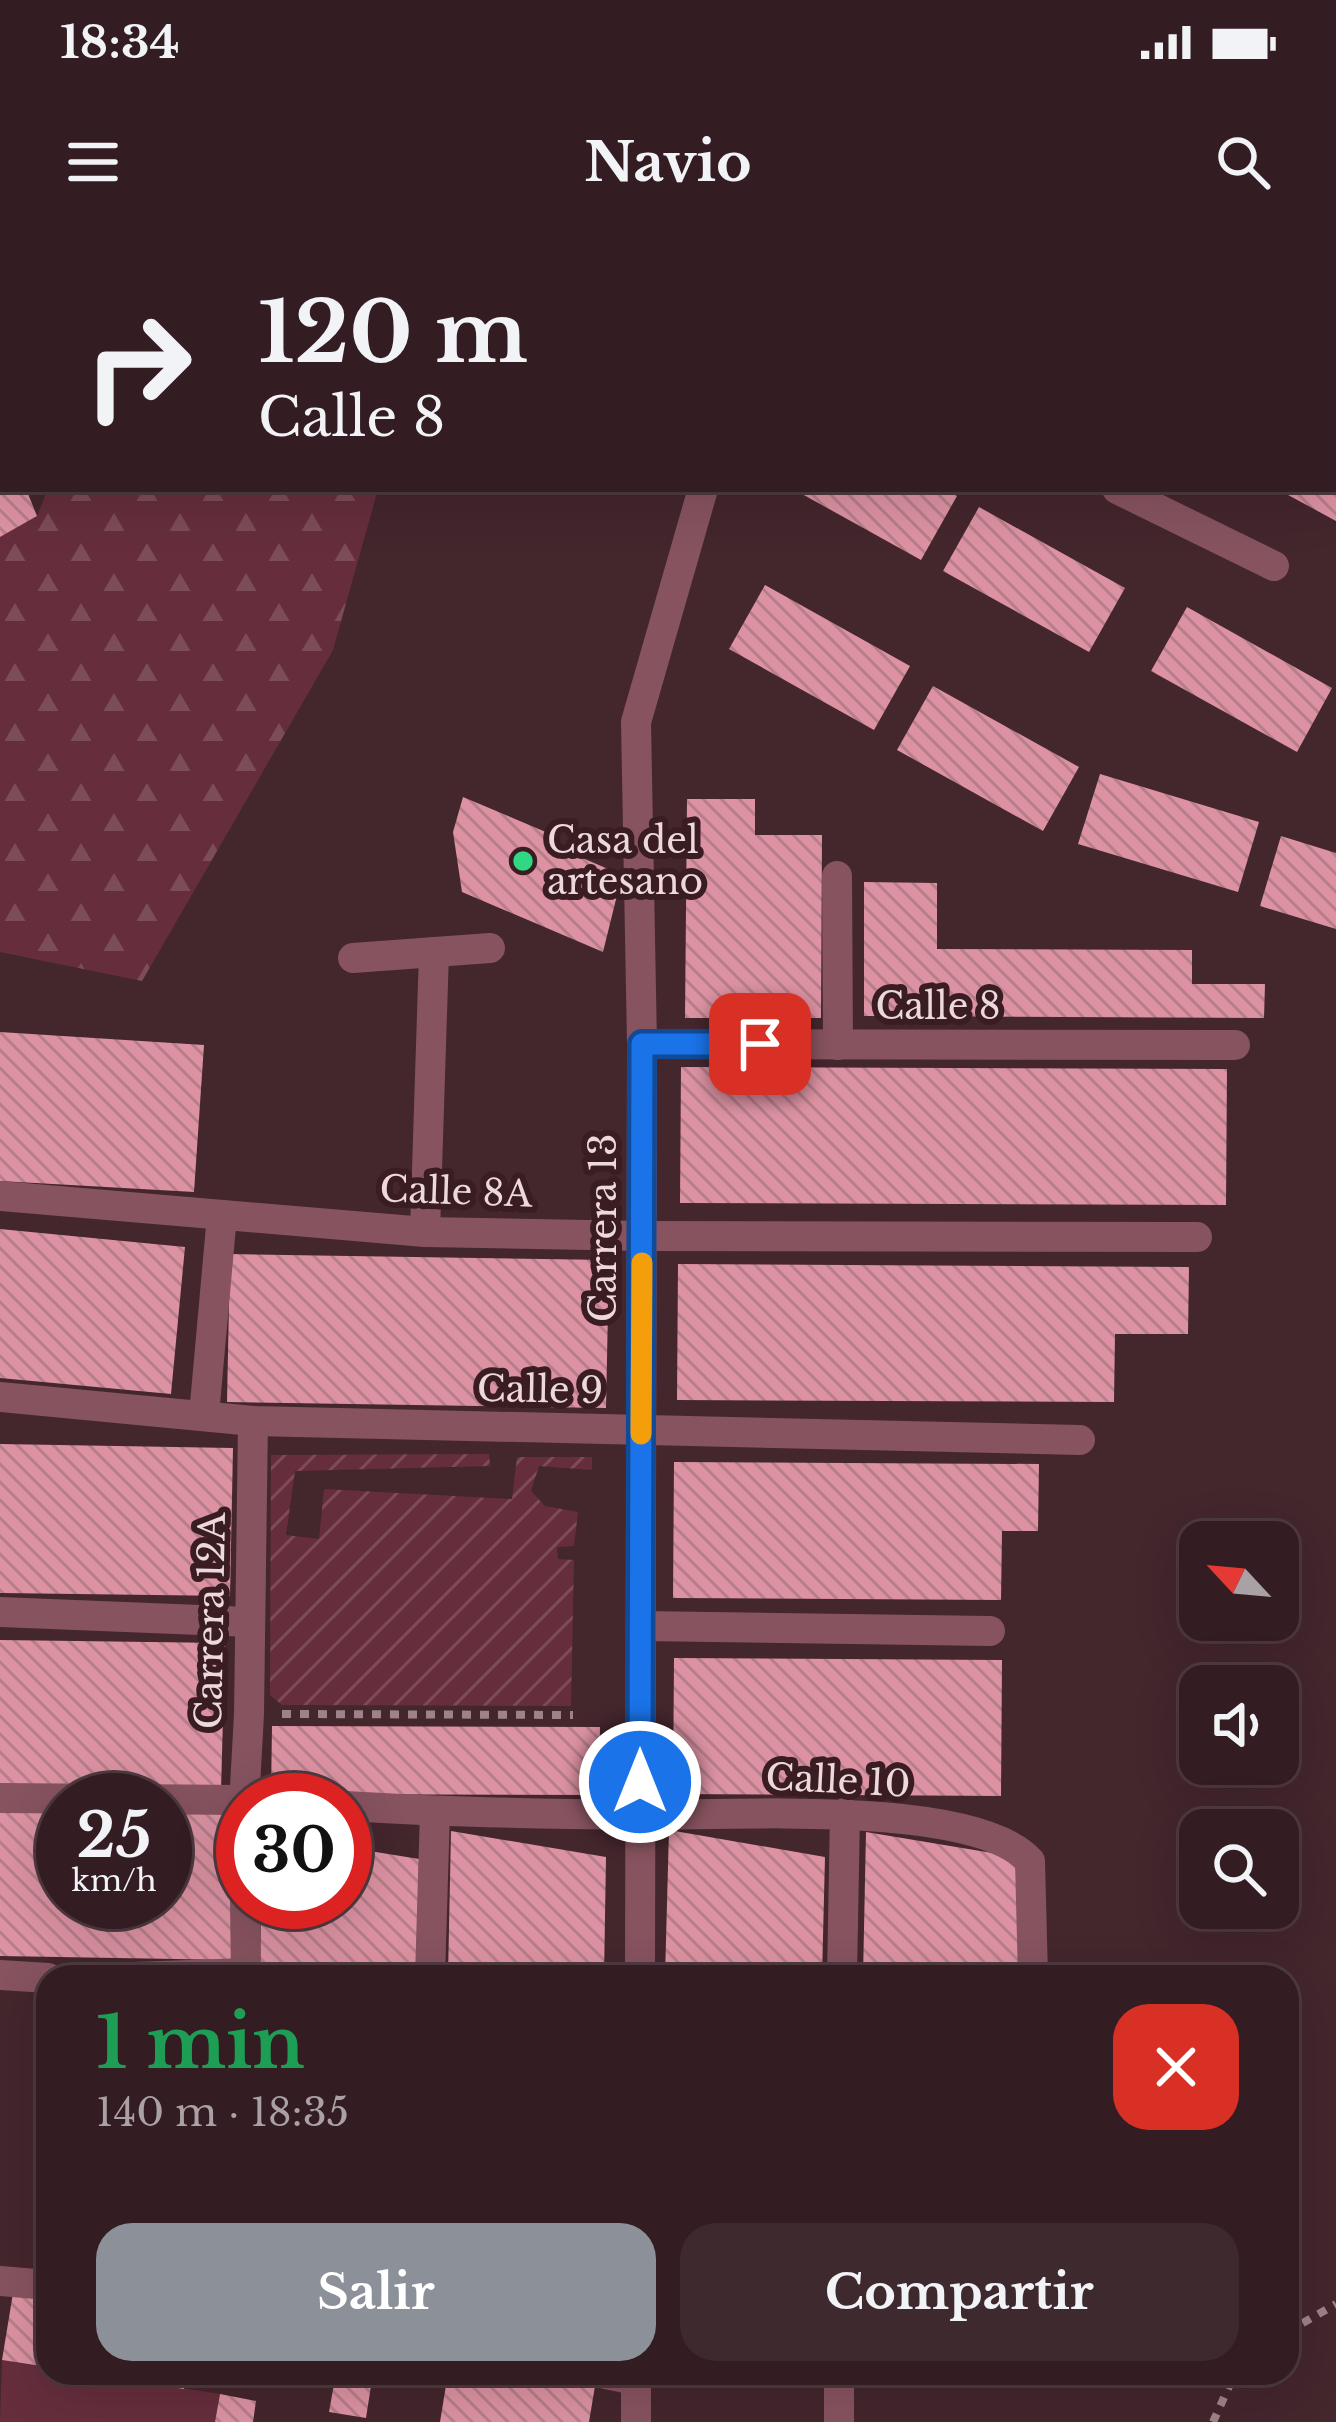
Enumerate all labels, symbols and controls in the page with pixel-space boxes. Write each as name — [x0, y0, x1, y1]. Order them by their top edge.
text: 18:34 — [60, 14, 180, 70]
icon: menu — [60, 129, 126, 195]
text: Navio — [584, 129, 752, 196]
icon: search — [1210, 129, 1276, 195]
text: 120 m — [258, 281, 528, 385]
icon: right — [60, 288, 216, 444]
text: Calle 8 — [258, 384, 446, 451]
place label: Casa del artesano — [547, 818, 703, 904]
marker: Casa del artesano — [510, 848, 536, 874]
street label: Calle 8 — [876, 984, 1001, 1029]
pin — [709, 993, 811, 1095]
icon: arrive — [727, 1011, 793, 1077]
street label: Carrera 13 — [581, 1134, 626, 1322]
street label: Calle 8A — [379, 1166, 534, 1217]
street label: Calle 9 — [476, 1366, 604, 1413]
street label: Carrera 12A — [186, 1511, 235, 1730]
north arrow — [1179, 1521, 1299, 1641]
map controls — [1179, 1521, 1299, 1929]
button: sound — [1179, 1665, 1299, 1785]
position arrow — [577, 1719, 703, 1845]
street label: Calle 10 — [764, 1754, 912, 1807]
speed limit sign: 30 — [216, 1773, 372, 1929]
text: 25 — [77, 1799, 151, 1873]
button: search — [1179, 1809, 1299, 1929]
text: km/h — [71, 1862, 157, 1899]
text: 1 min — [96, 1998, 305, 2087]
button: close — [1113, 2004, 1239, 2130]
text: 140 m · 18:35 — [96, 2088, 349, 2137]
button: Salir — [96, 2223, 656, 2361]
button: Compartir — [680, 2223, 1239, 2361]

